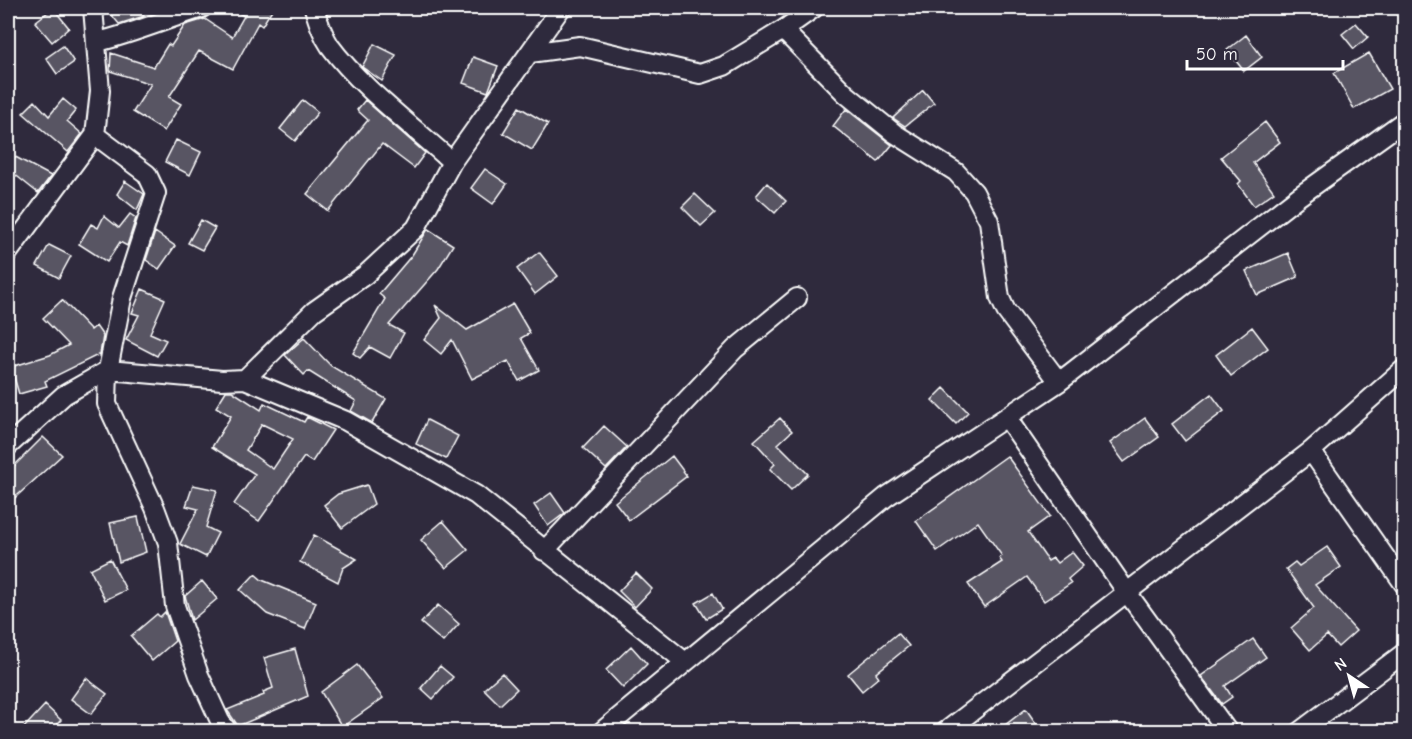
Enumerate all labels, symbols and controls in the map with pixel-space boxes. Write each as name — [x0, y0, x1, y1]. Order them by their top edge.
scale bar — [1187, 33, 1343, 71]
text: 50 m — [1196, 44, 1238, 65]
north arrow — [1319, 646, 1379, 706]
text: N — [1331, 654, 1350, 675]

